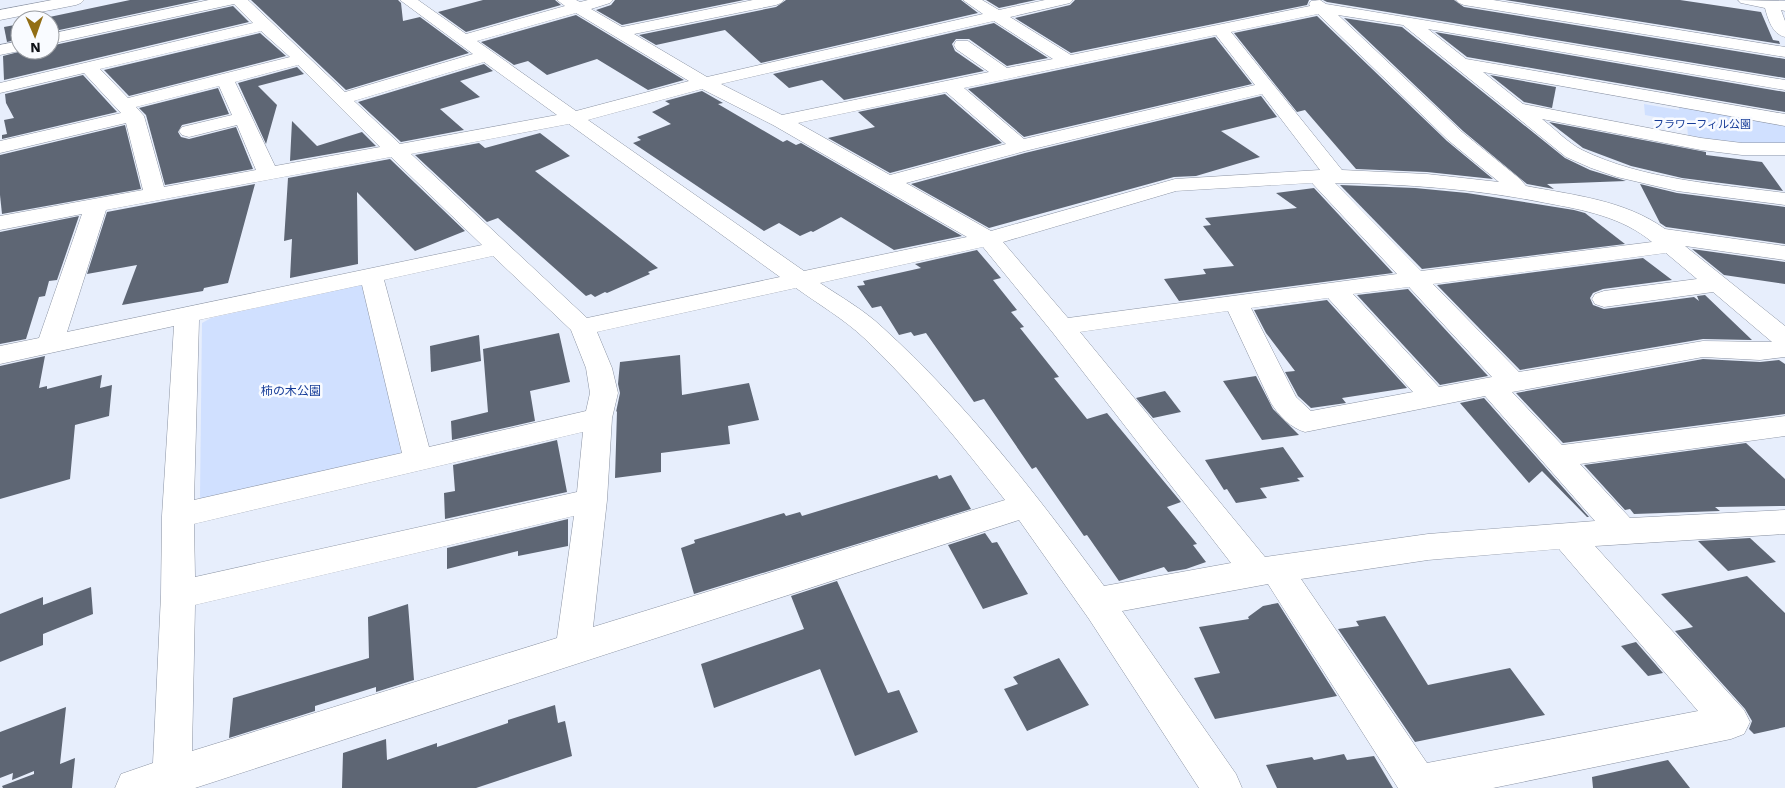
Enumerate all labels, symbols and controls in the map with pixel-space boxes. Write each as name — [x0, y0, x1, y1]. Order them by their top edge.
north arrow — [10, 10, 60, 60]
text: N — [30, 40, 41, 56]
park label: フラワーフィル公園 — [1653, 118, 1751, 131]
park label: 柿の木公園 — [261, 384, 321, 398]

